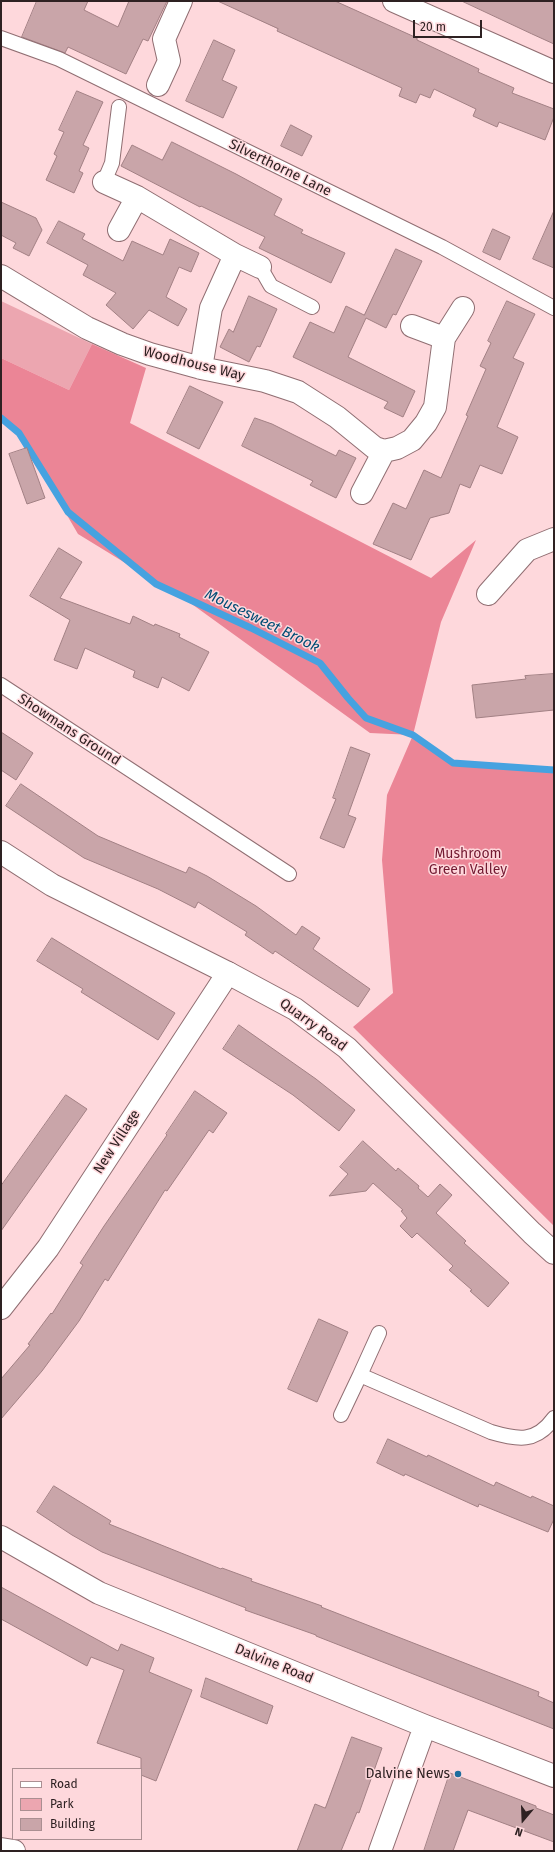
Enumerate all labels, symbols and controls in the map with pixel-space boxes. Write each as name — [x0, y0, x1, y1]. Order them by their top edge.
scale bar — [415, 12, 484, 38]
text: 20 m — [420, 20, 446, 34]
street label: Silverthorne Lane — [226, 136, 334, 200]
street label: Woodhouse Way — [142, 343, 246, 385]
water label: Mousesweet Brook — [202, 585, 322, 657]
street label: Showmans Ground — [15, 691, 123, 769]
park label: Mushroom Green Valley — [429, 846, 507, 878]
street label: Quarry Road — [276, 995, 350, 1055]
street label: New Village — [90, 1107, 144, 1177]
street label: Dalvine Road — [232, 1641, 316, 1687]
place label: Dalvine News — [366, 1766, 450, 1782]
legend — [12, 1768, 142, 1840]
marker: Dalvine News — [453, 1769, 463, 1779]
text: Road — [50, 1777, 78, 1791]
text: Park — [50, 1797, 74, 1811]
north arrow — [503, 1800, 543, 1840]
text: Building — [50, 1817, 95, 1831]
text: N — [513, 1824, 525, 1839]

